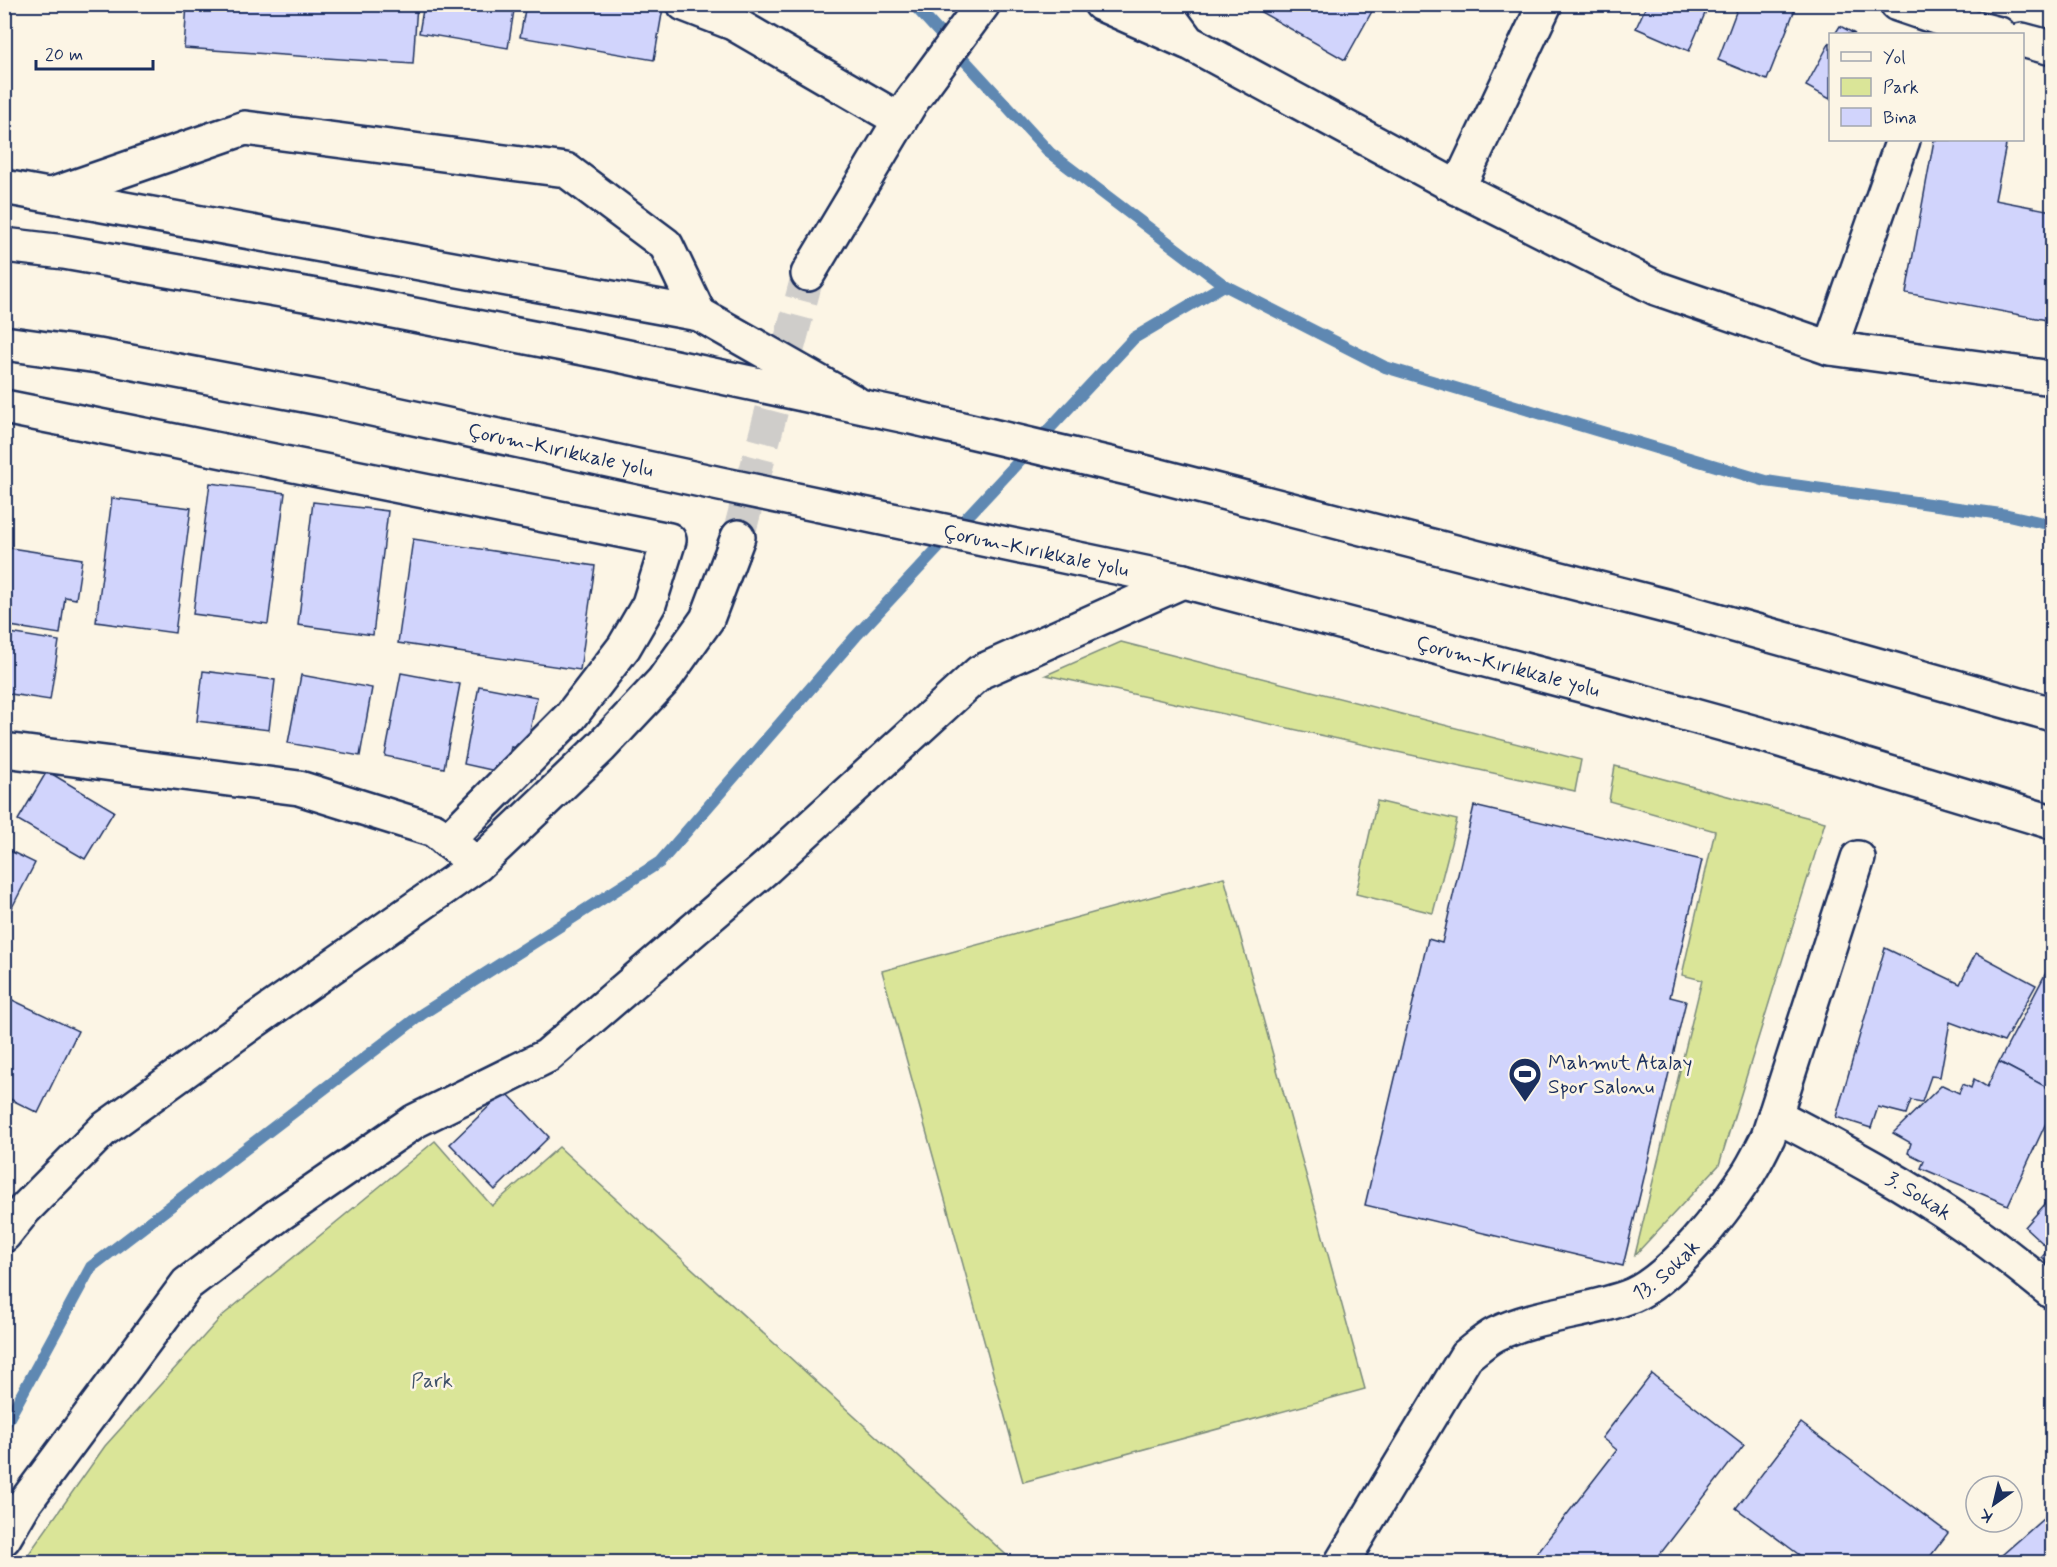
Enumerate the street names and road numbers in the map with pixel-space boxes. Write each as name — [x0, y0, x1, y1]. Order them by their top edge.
street label: Çorum-Kırıkkale yolu — [465, 417, 656, 484]
street label: Çorum-Kırıkkale yolu — [940, 518, 1131, 584]
street label: Çorum-Kırıkkale yolu — [1413, 629, 1603, 704]
street label: 3. Sokak — [1880, 1165, 1957, 1227]
street label: 13. Sokak — [1628, 1234, 1707, 1308]

